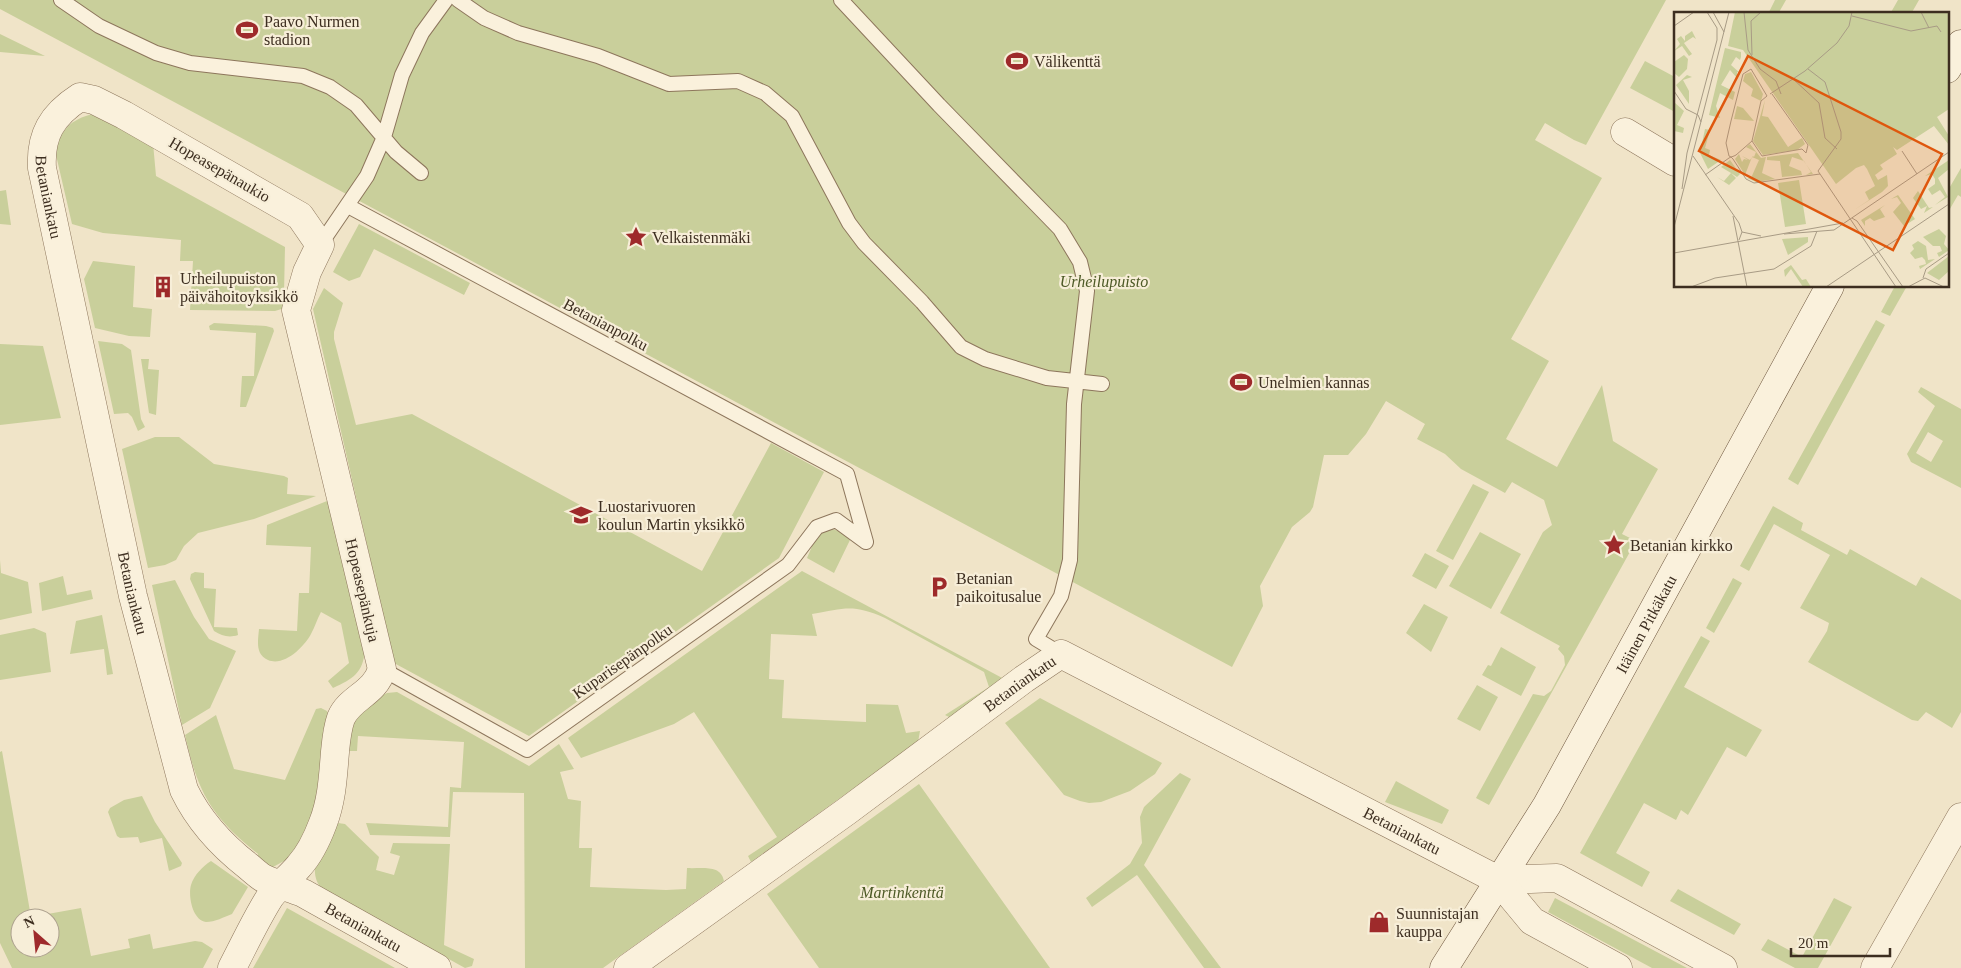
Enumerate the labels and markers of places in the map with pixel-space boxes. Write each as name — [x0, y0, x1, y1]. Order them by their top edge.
place label: Paavo Nurmen stadion — [264, 13, 360, 48]
sports icon: Paavo Nurmen stadion — [234, 17, 260, 43]
sports icon: Välikenttä — [1004, 48, 1030, 74]
place label: Välikenttä — [1034, 53, 1101, 70]
place icon: Velkaistenmäki — [623, 224, 649, 250]
place label: Velkaistenmäki — [652, 229, 751, 246]
place label: Urheilupuiston päivähoitoyksikkö — [180, 270, 298, 306]
building icon: Urheilupuiston päivähoitoyksikkö — [150, 274, 176, 300]
sports icon: Unelmien kannas — [1228, 369, 1254, 395]
place label: Unelmien kannas — [1258, 374, 1370, 391]
place label: Luostarivuoren koulun Martin yksikkö — [598, 498, 745, 534]
school or university icon: Luostarivuoren koulun Martin yksikkö — [568, 502, 594, 528]
place icon: Betanian kirkko — [1601, 532, 1627, 558]
place label: Betanian kirkko — [1630, 537, 1733, 554]
place label: Betanian paikoitusalue — [956, 570, 1041, 606]
parking icon: Betanian paikoitusalue — [926, 574, 952, 600]
place label: Suunnistajan kauppa — [1396, 905, 1479, 941]
shop icon: Suunnistajan kauppa — [1366, 909, 1392, 935]

